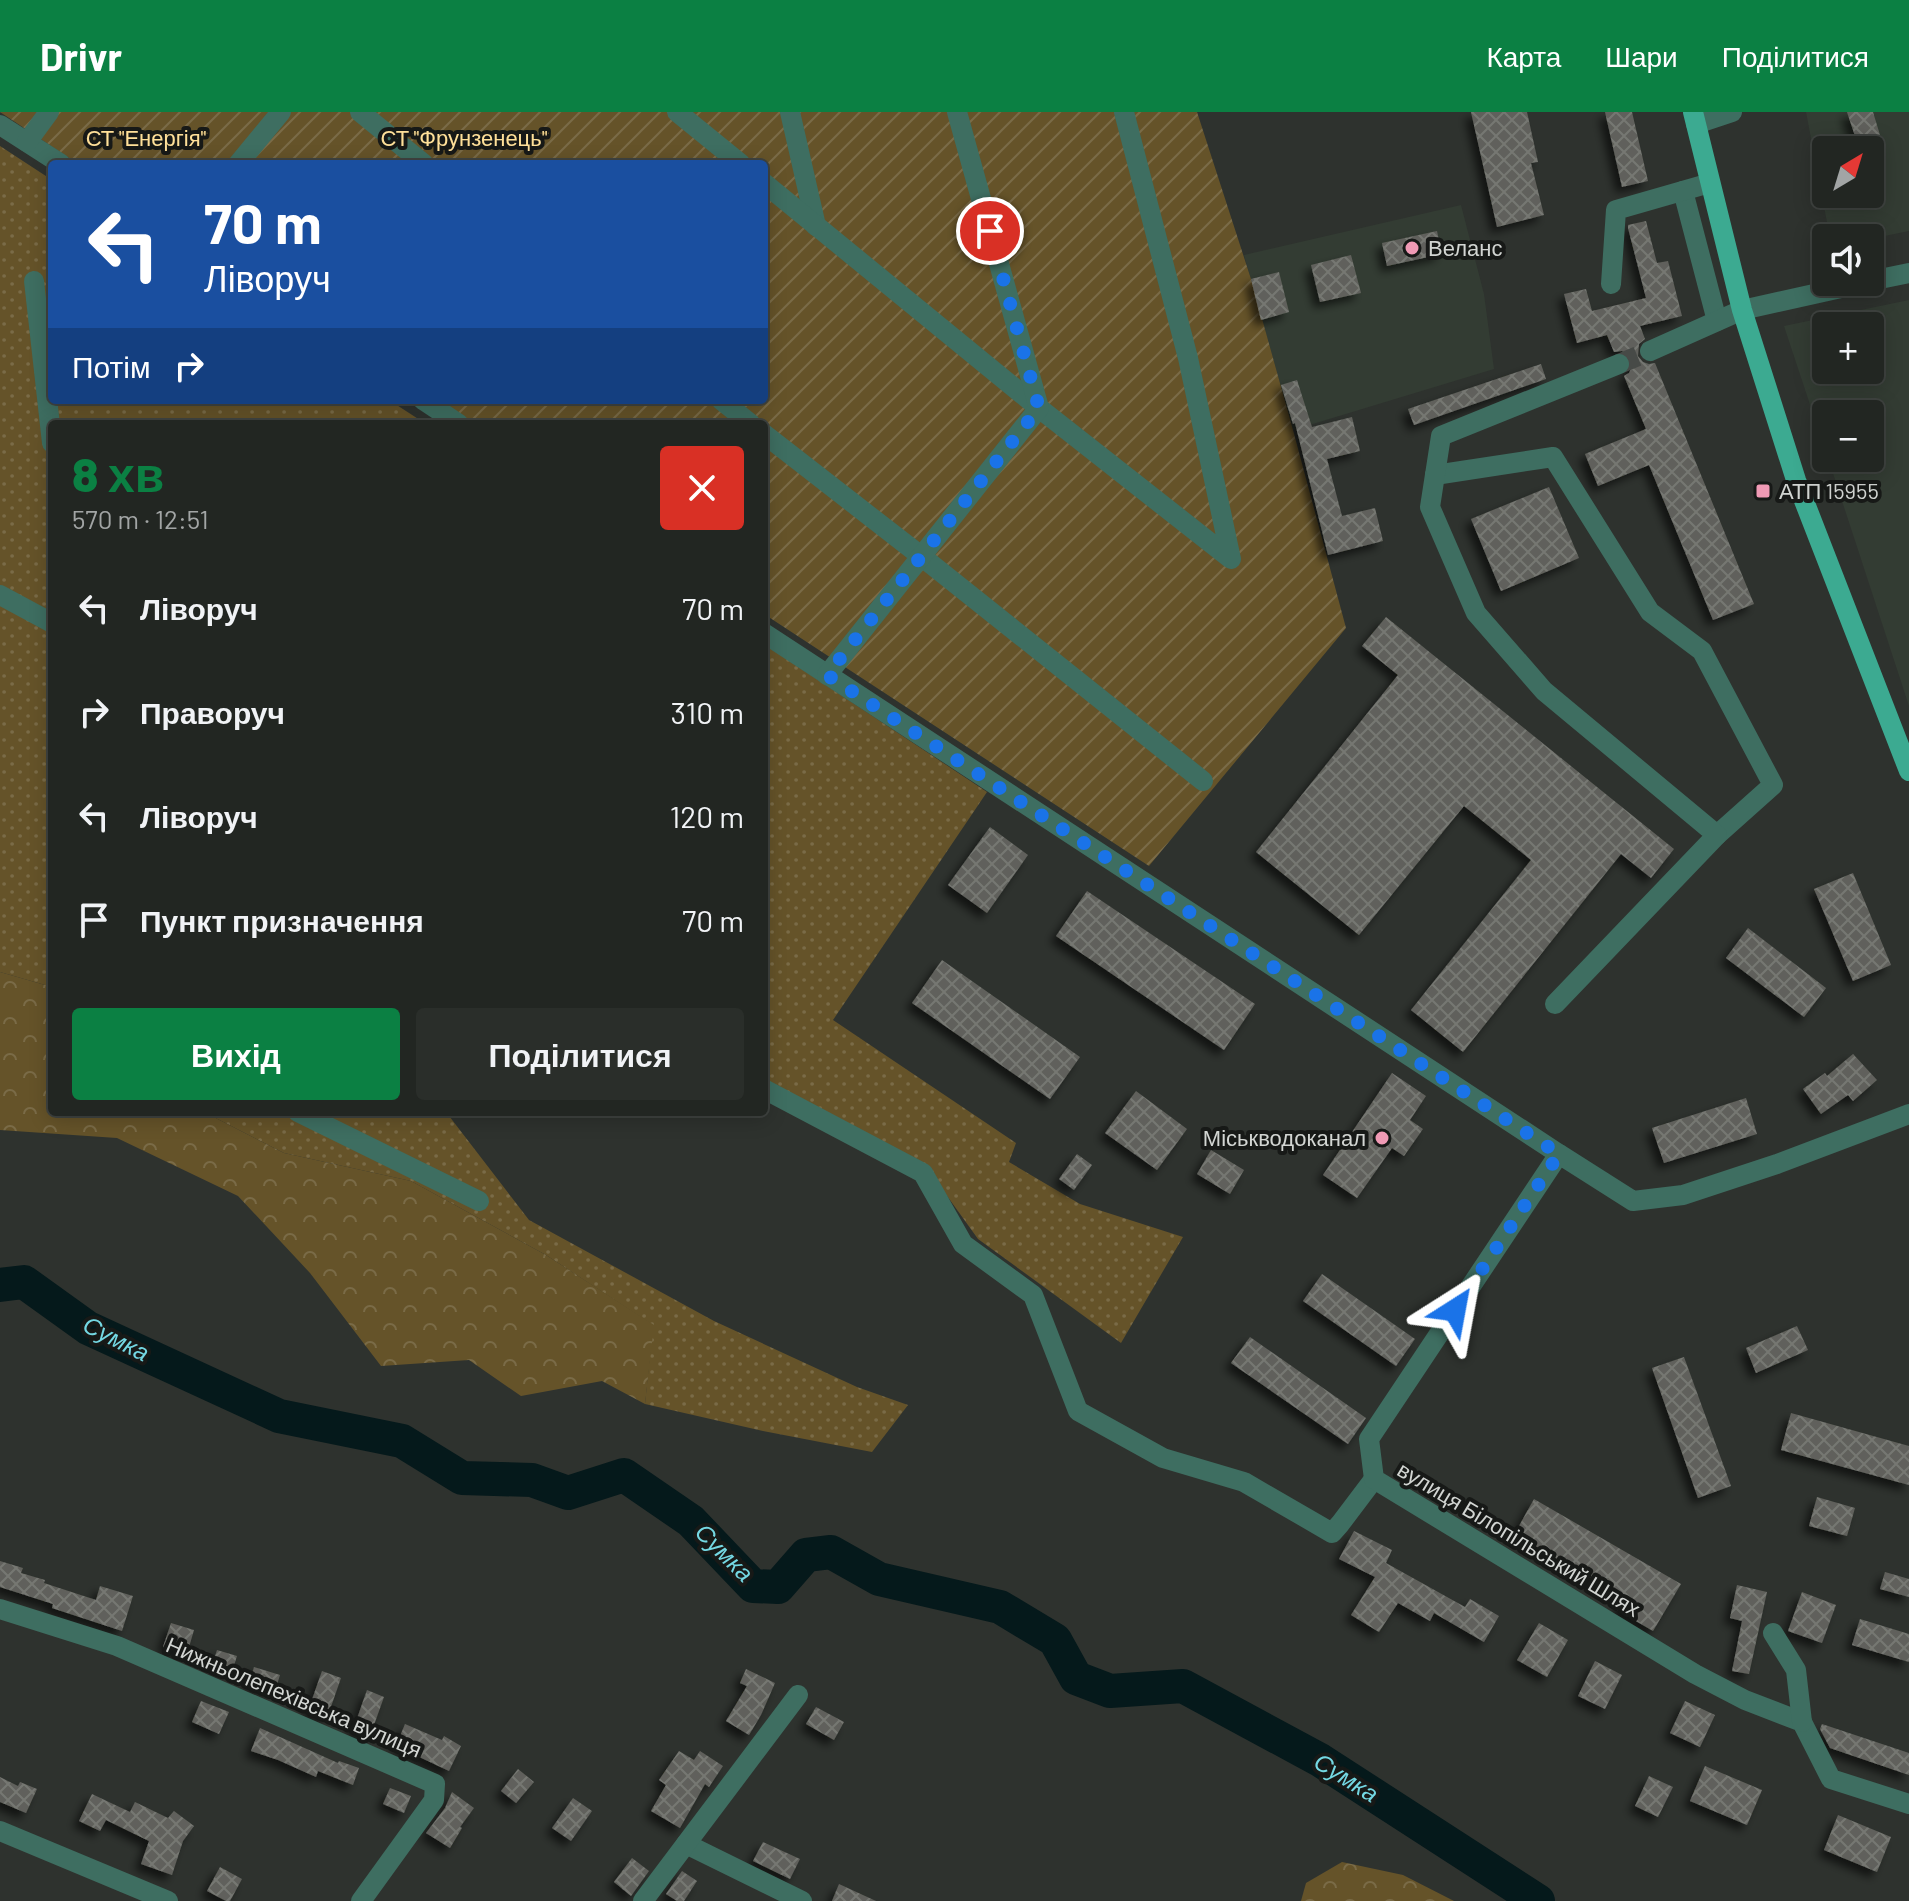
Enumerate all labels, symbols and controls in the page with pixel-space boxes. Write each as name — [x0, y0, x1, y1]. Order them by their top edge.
text: Drivr — [40, 33, 122, 79]
text: Карта — [1486, 39, 1561, 73]
text: Шари — [1605, 39, 1678, 73]
text: Поділитися — [1722, 39, 1869, 73]
park label: СТ "Енергія" — [86, 124, 207, 151]
park label: СТ "Фрунзенець" — [381, 124, 548, 151]
north arrow — [1812, 136, 1884, 208]
map controls — [1812, 136, 1884, 472]
text: 70 m — [204, 188, 322, 255]
icon: left — [72, 192, 176, 296]
pin — [956, 197, 1024, 265]
icon: arrive — [968, 209, 1012, 253]
button: sound — [1812, 224, 1884, 296]
place label: Веланс — [1428, 234, 1502, 260]
marker: Веланс — [1403, 239, 1421, 257]
text: Ліворуч — [204, 256, 331, 299]
button: + — [1812, 312, 1884, 384]
icon: right — [167, 344, 211, 388]
text: Потім — [72, 348, 151, 384]
button: − — [1812, 400, 1884, 472]
text: 8 хв — [72, 444, 164, 502]
button: close — [660, 446, 744, 530]
place label: АТП 15955 — [1779, 477, 1879, 503]
marker: АТП 15955 — [1754, 482, 1772, 500]
text: 570 m · 12:51 — [72, 503, 209, 534]
icon: left — [72, 586, 116, 630]
text: Ліворуч — [140, 590, 258, 626]
text: 70 m — [682, 590, 744, 626]
icon: right — [72, 690, 116, 734]
text: Праворуч — [140, 694, 285, 730]
text: 310 m — [671, 694, 744, 730]
icon: left — [72, 794, 116, 838]
text: Ліворуч — [140, 798, 258, 834]
text: 120 m — [670, 798, 744, 834]
icon: arrive — [72, 898, 116, 942]
text: Пункт призначення — [140, 902, 424, 938]
text: 70 m — [682, 902, 744, 938]
button: Вихід — [72, 1008, 400, 1100]
button: Поділитися — [416, 1008, 744, 1100]
place label: Міськводоканал — [1203, 1124, 1366, 1151]
marker: Міськводоканал — [1373, 1129, 1391, 1147]
position arrow — [1413, 1268, 1497, 1352]
water label: Сумка — [79, 1309, 155, 1367]
street label: вулиця Білопільський Шлях — [1393, 1455, 1646, 1622]
water label: Сумка — [690, 1517, 760, 1587]
street label: Нижньолепехівська вулиця — [162, 1630, 426, 1763]
water label: Сумка — [1309, 1746, 1384, 1808]

